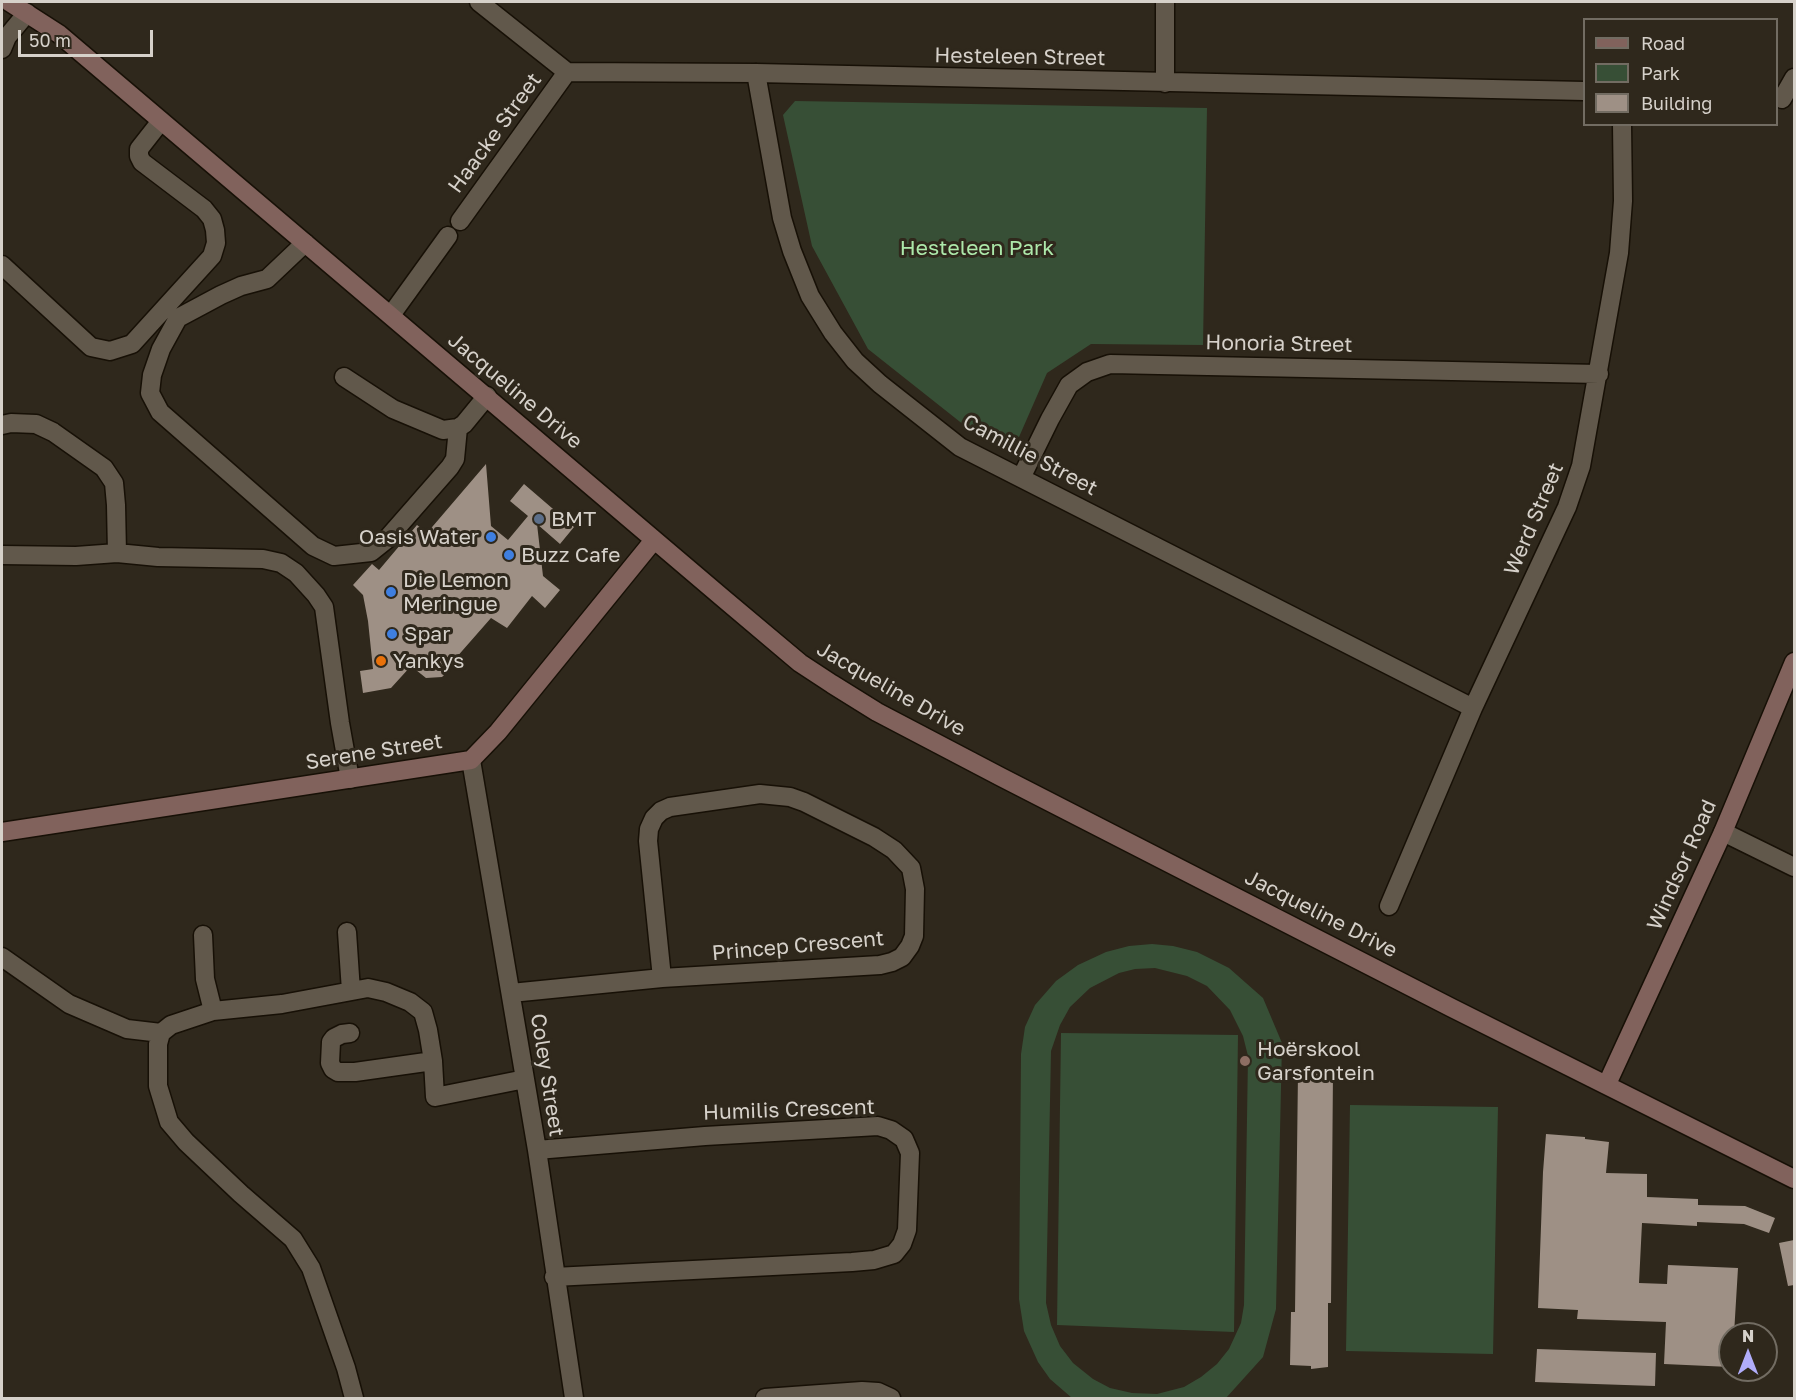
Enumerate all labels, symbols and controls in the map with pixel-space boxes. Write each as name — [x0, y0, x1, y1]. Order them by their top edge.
scale bar — [21, 18, 156, 56]
legend — [1583, 18, 1778, 126]
text: 50 m — [29, 29, 71, 51]
text: Road — [1641, 32, 1685, 54]
street label: Hesteleen Street — [934, 43, 1106, 71]
text: Park — [1641, 62, 1680, 84]
street label: Haacke Street — [443, 68, 547, 198]
text: Building — [1641, 92, 1712, 114]
park label: Hesteleen Park — [900, 235, 1054, 261]
street label: Jacqueline Drive — [443, 328, 587, 454]
street label: Honoria Street — [1205, 330, 1353, 358]
street label: Camillie Street — [958, 409, 1102, 501]
street label: Werd Street — [1499, 459, 1569, 579]
place label: BMT — [551, 506, 596, 532]
marker: BMT — [532, 512, 546, 526]
place label: Oasis Water — [359, 524, 479, 550]
marker: Oasis Water — [484, 530, 498, 544]
place label: Buzz Cafe — [521, 542, 620, 568]
marker: Buzz Cafe — [502, 548, 516, 562]
place label: Die Lemon Meringue — [403, 567, 509, 617]
marker: Die Lemon Meringue — [384, 585, 398, 599]
place label: Spar — [404, 621, 450, 647]
marker: Spar — [385, 627, 399, 641]
street label: Jacqueline Drive — [812, 636, 970, 742]
place label: Yankys — [393, 648, 465, 674]
marker: Yankys — [374, 654, 388, 668]
street label: Serene Street — [304, 729, 444, 775]
street label: Windsor Road — [1642, 796, 1722, 934]
street label: Jacqueline Drive — [1241, 865, 1401, 963]
street label: Princep Crescent — [711, 926, 885, 966]
street label: Coley Street — [525, 1012, 569, 1138]
place label: Hoërskool Garsfontein — [1257, 1036, 1375, 1086]
marker: Hoërskool Garsfontein — [1238, 1054, 1252, 1068]
street label: Humilis Crescent — [703, 1094, 875, 1126]
north arrow — [1718, 1322, 1778, 1382]
text: N — [1742, 1326, 1754, 1346]

